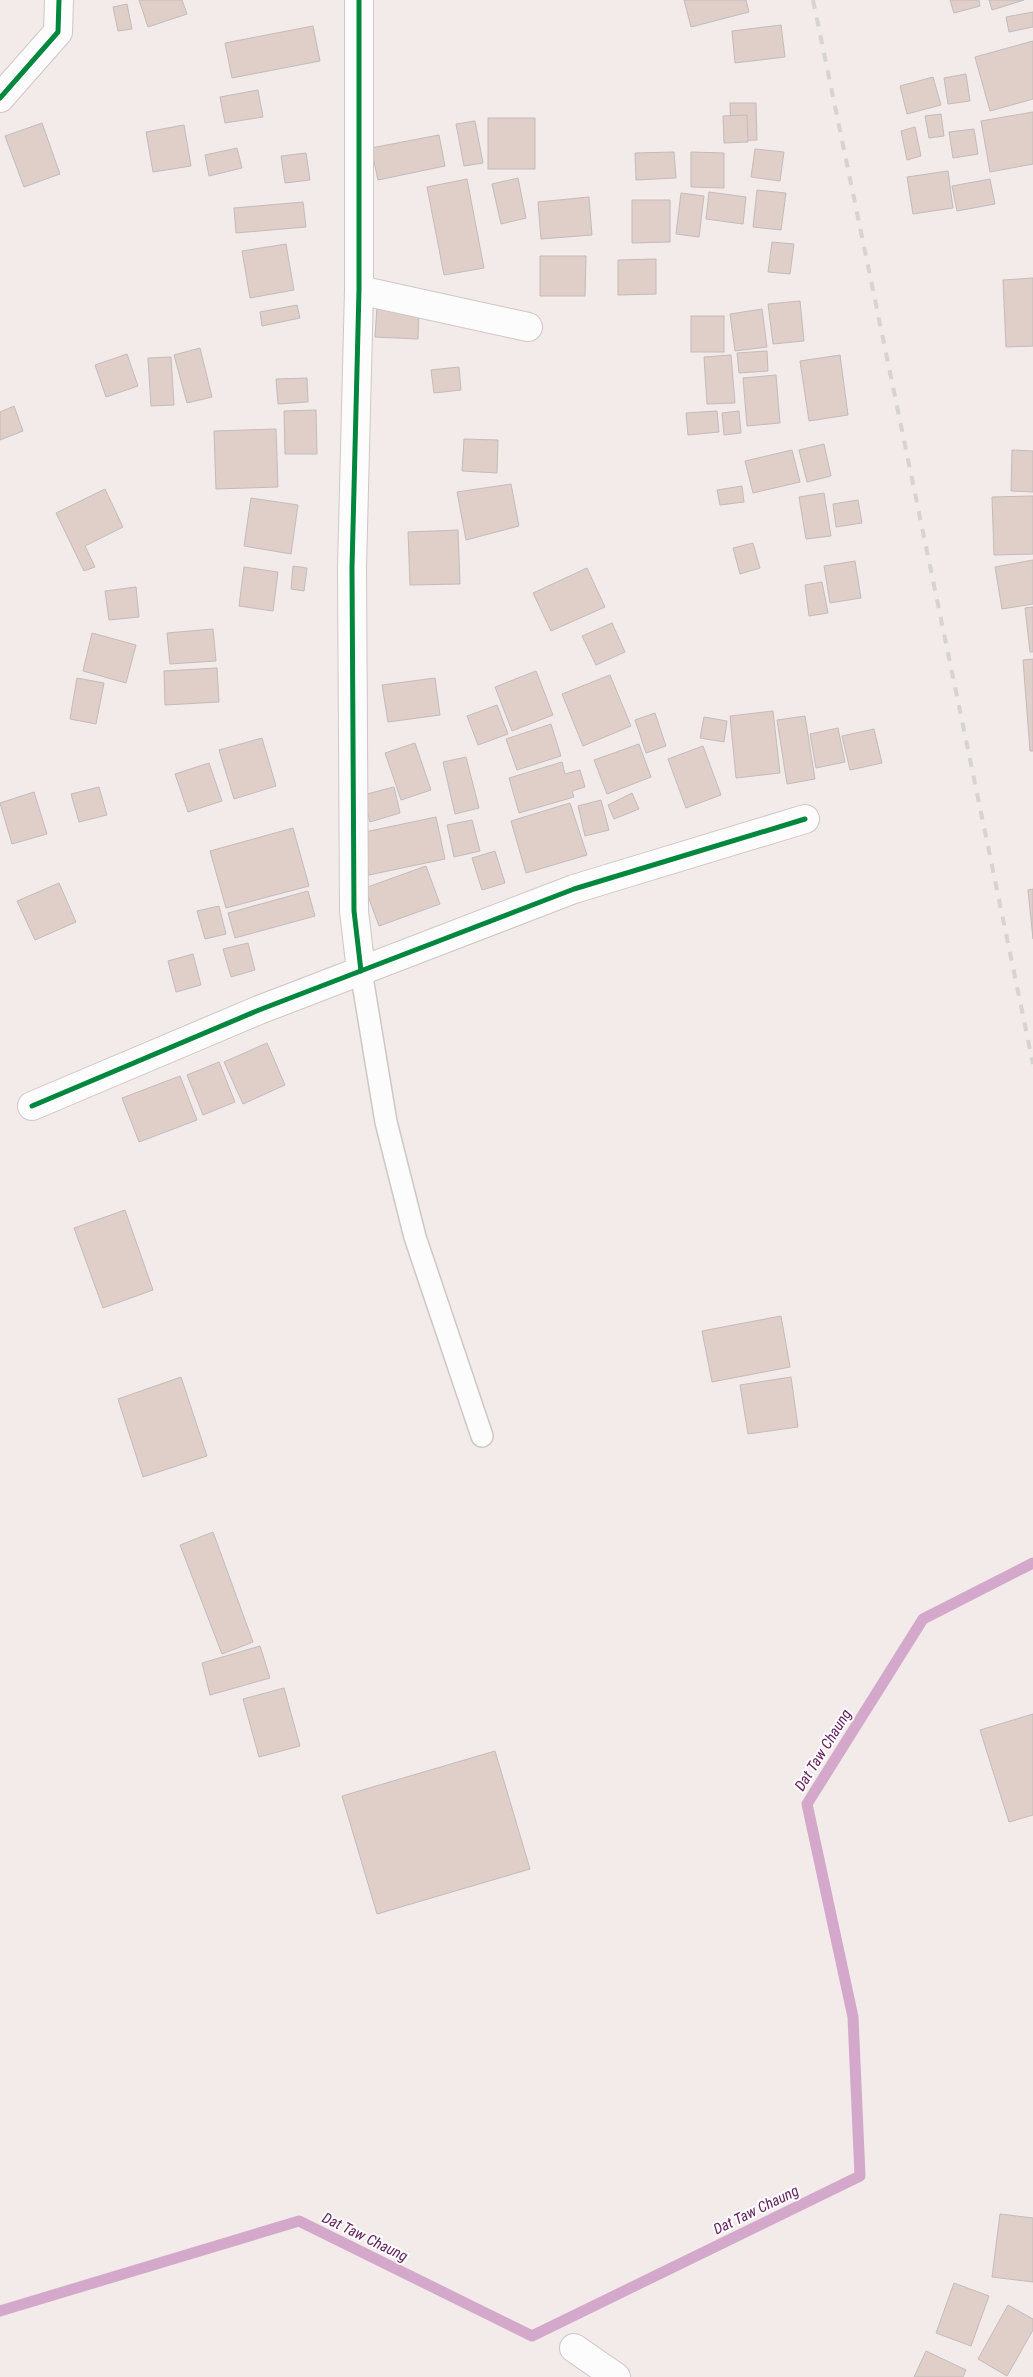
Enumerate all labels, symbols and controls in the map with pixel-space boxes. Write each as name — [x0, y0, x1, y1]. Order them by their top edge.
water label: Dat Taw Chaung — [791, 1706, 855, 1794]
water label: Dat Taw Chaung — [710, 2182, 802, 2238]
water label: Dat Taw Chaung — [319, 2209, 411, 2265]

